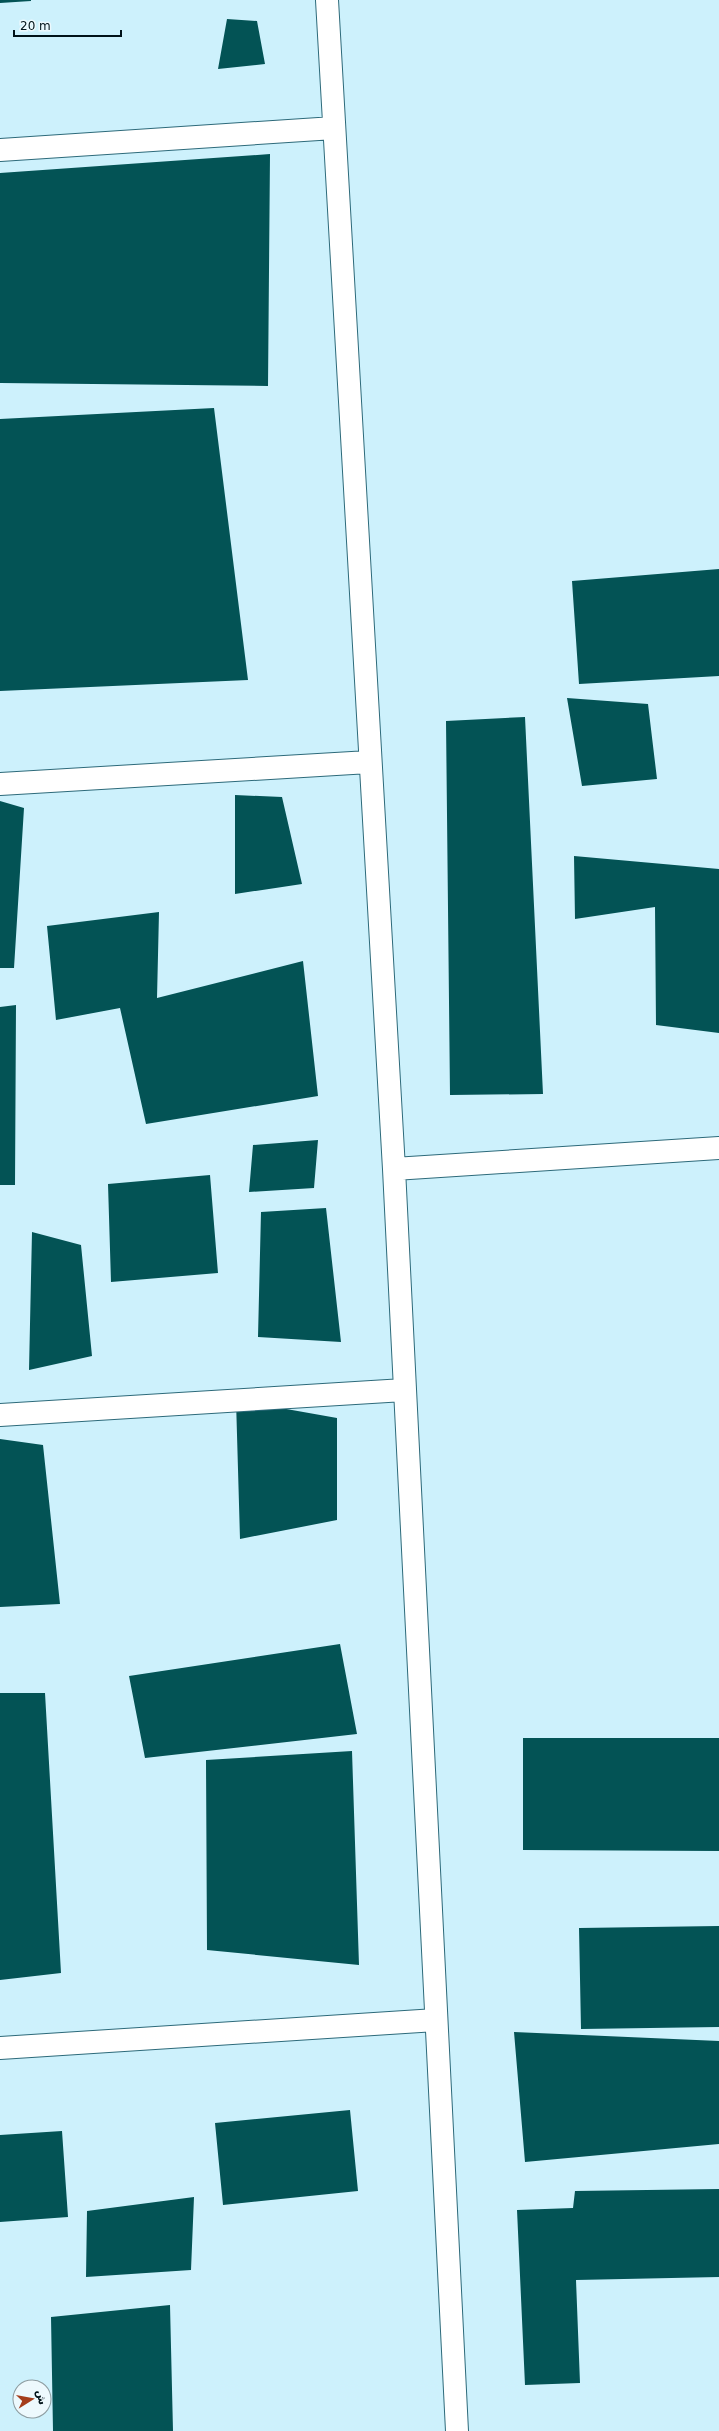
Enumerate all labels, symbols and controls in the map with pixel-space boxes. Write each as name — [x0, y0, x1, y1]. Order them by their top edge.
scale bar — [14, 12, 121, 38]
text: 20 m — [20, 19, 51, 33]
north arrow — [12, 2379, 52, 2419]
text: ش — [33, 2388, 49, 2406]

